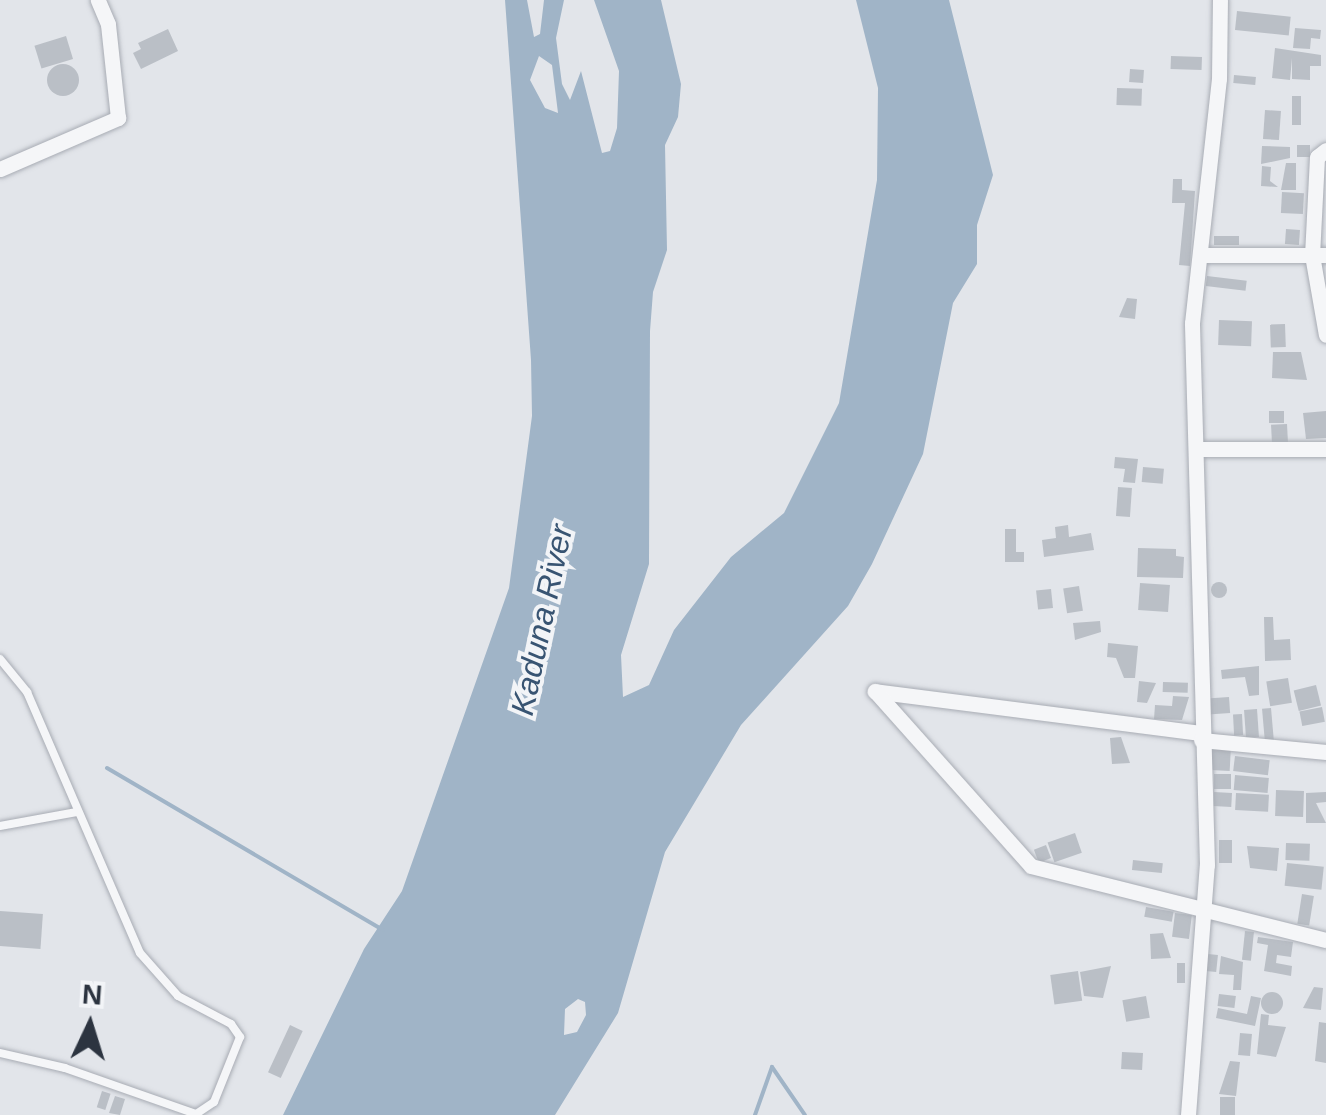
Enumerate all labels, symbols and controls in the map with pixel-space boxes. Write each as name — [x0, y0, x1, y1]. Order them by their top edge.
water label: Kaduna River — [503, 521, 581, 719]
north arrow — [40, 975, 140, 1075]
text: N — [81, 978, 103, 1011]

